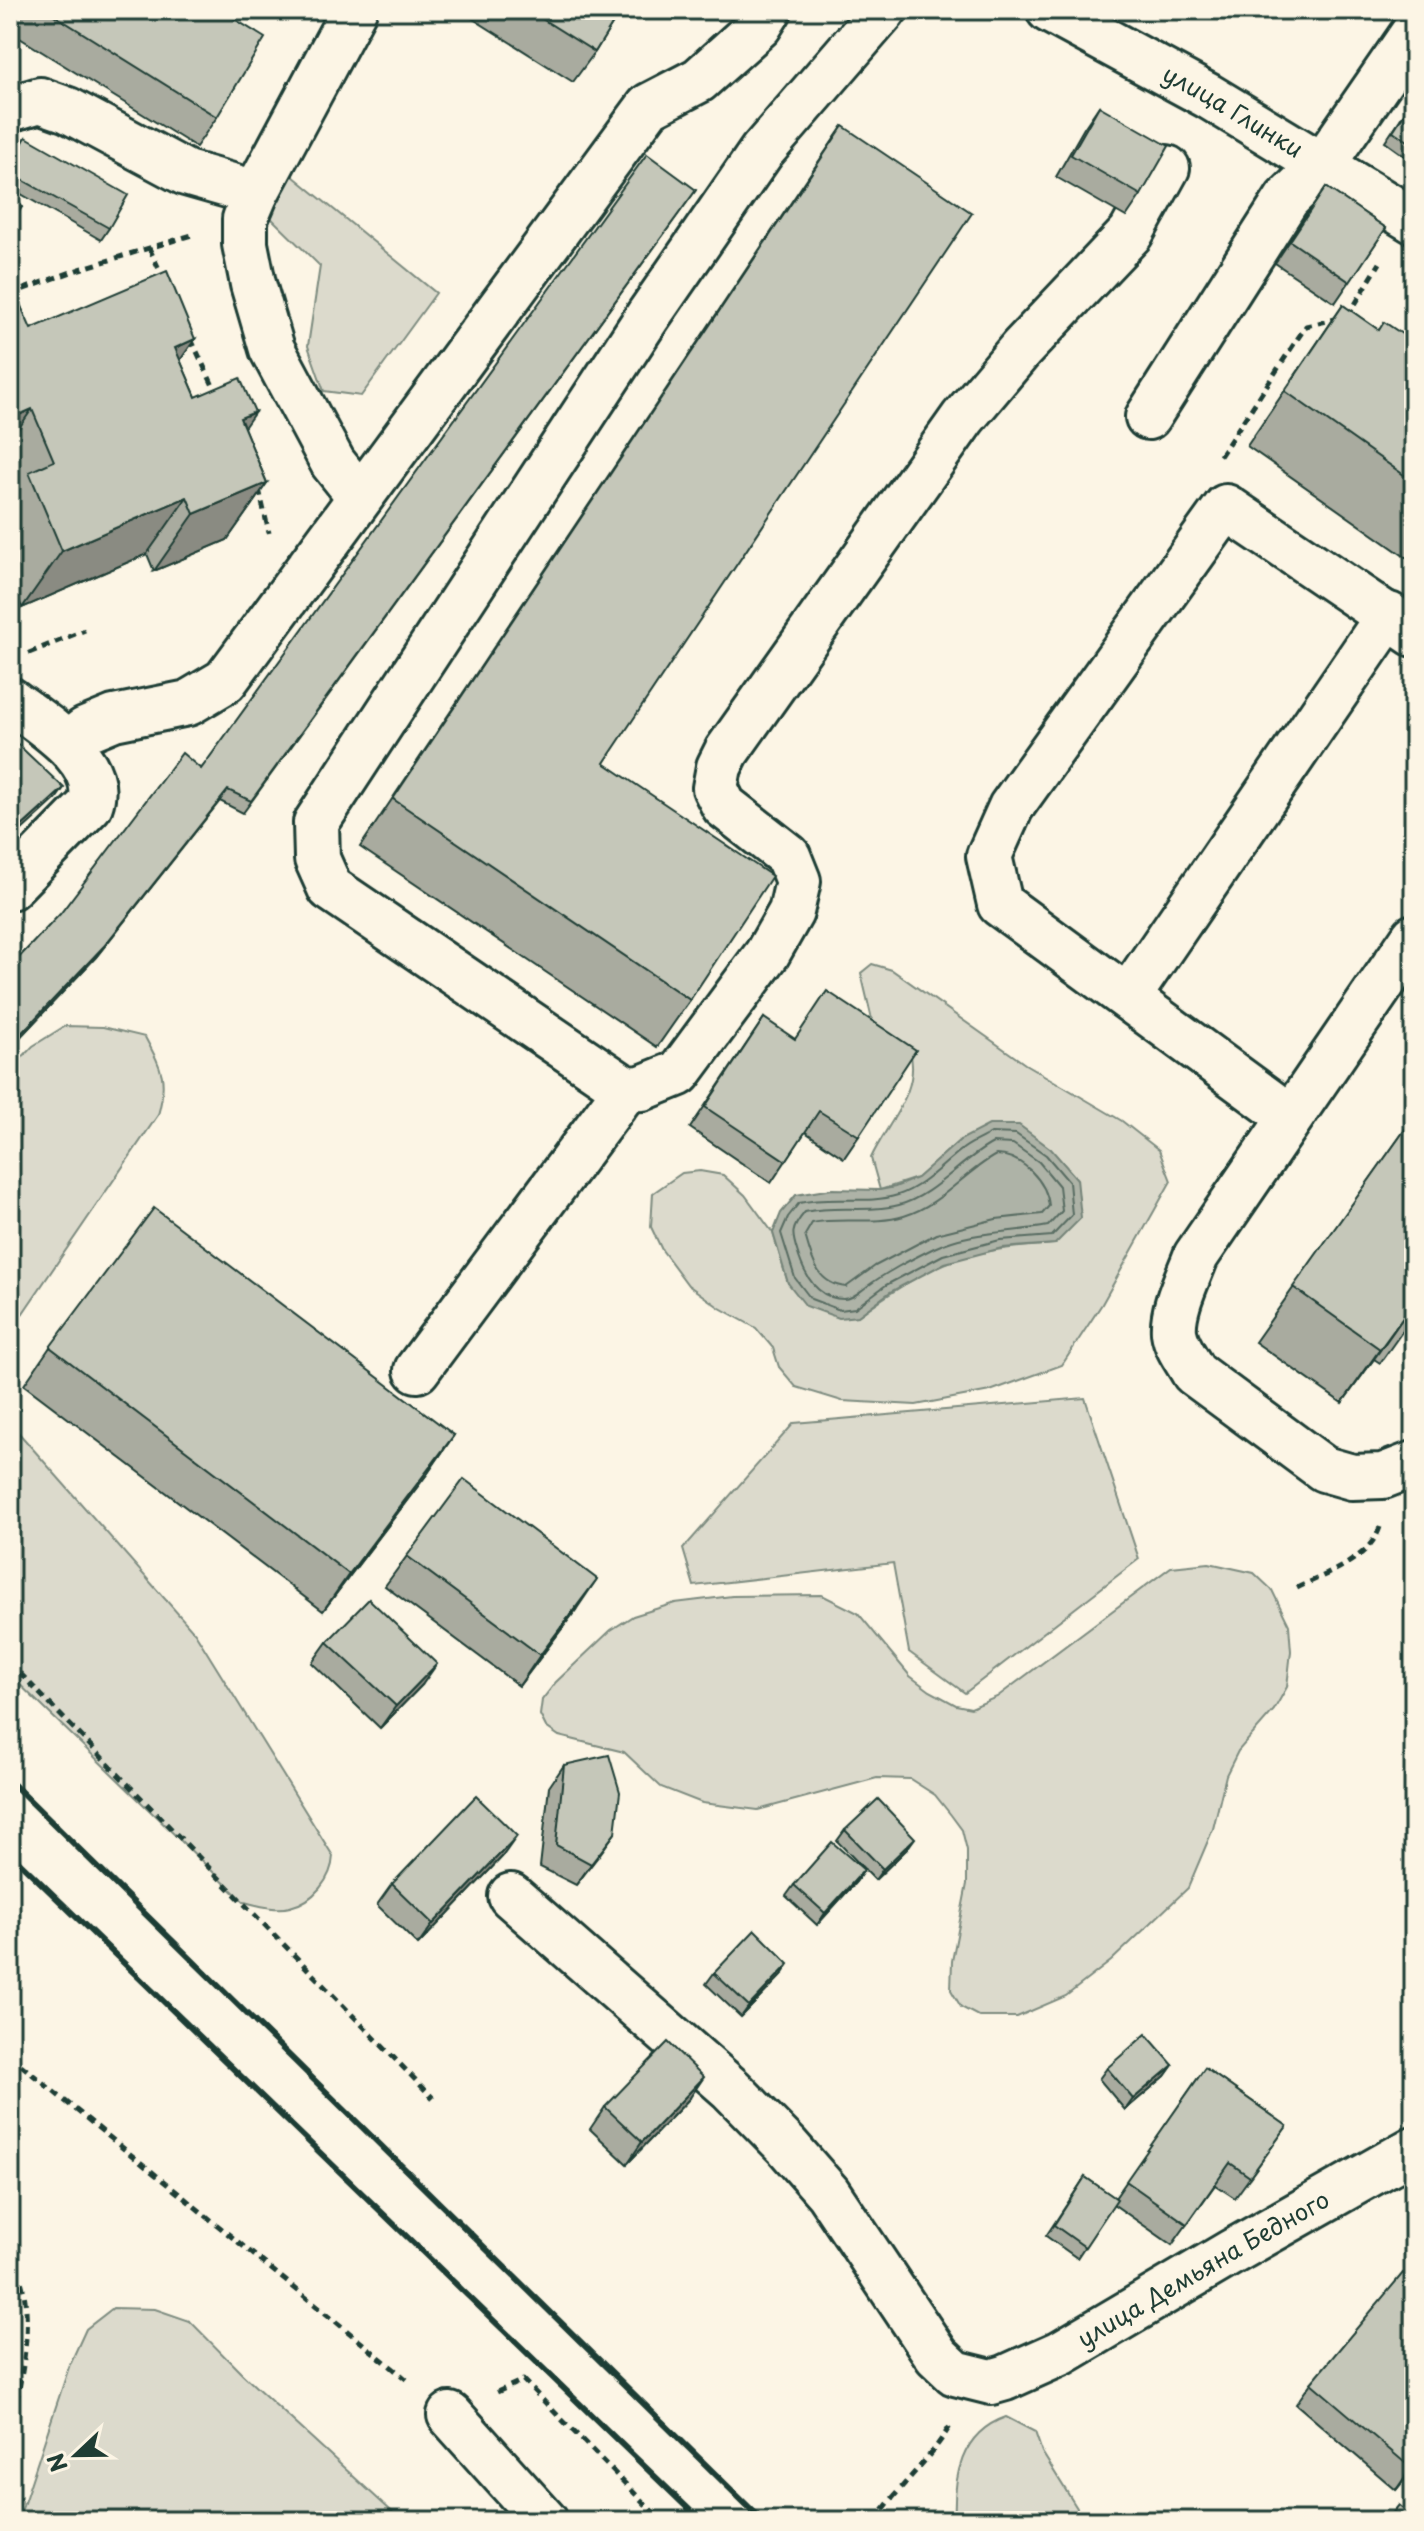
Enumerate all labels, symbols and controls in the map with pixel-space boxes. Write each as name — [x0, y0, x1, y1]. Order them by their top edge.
street label: улица Глинки — [1157, 55, 1311, 166]
street label: улица Демьяна Бедного — [1070, 2180, 1336, 2356]
north arrow — [36, 2415, 116, 2495]
text: N — [38, 2449, 75, 2477]

